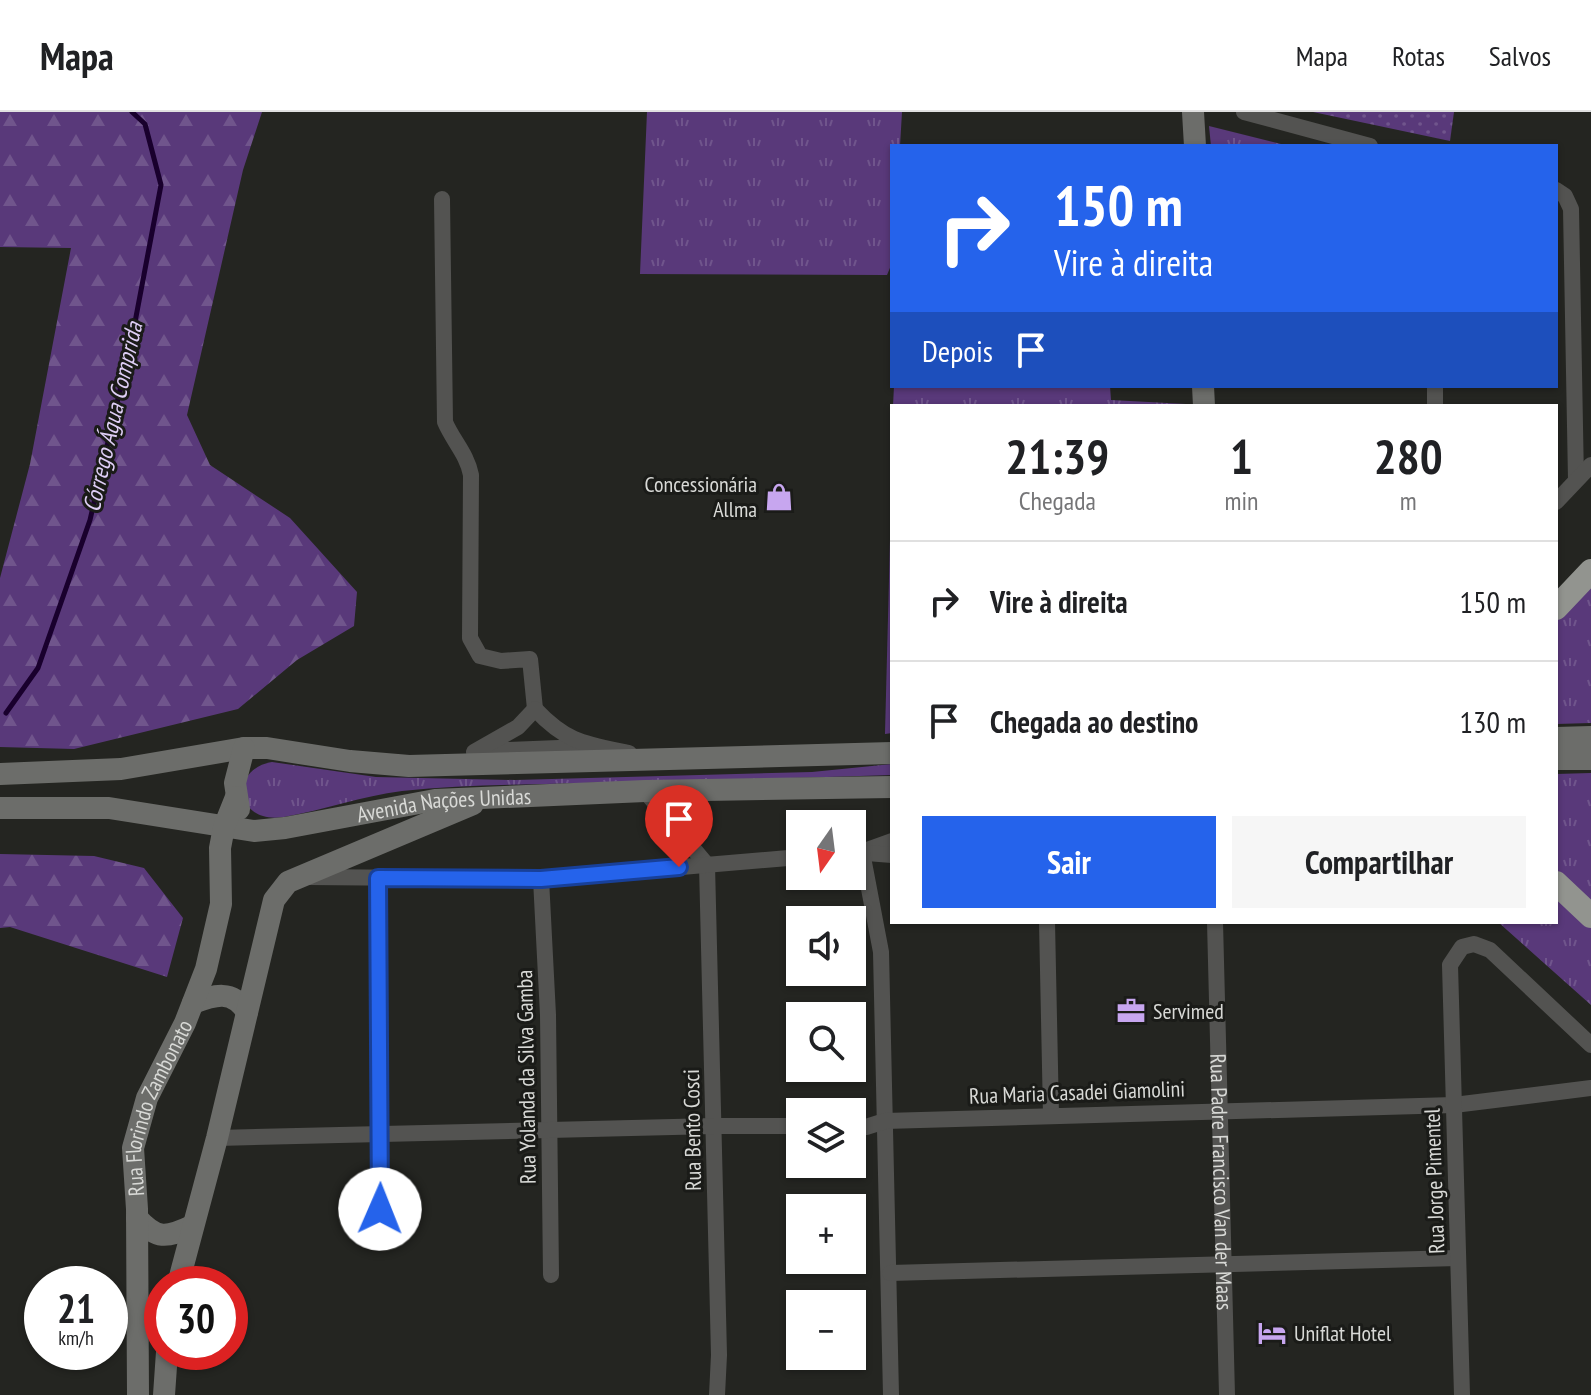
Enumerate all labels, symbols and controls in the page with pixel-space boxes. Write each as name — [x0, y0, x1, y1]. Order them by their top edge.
text: Mapa — [40, 31, 114, 80]
text: Mapa — [1296, 37, 1348, 74]
text: Rotas — [1392, 37, 1445, 74]
text: Salvos — [1489, 37, 1551, 74]
text: 150 m — [1054, 169, 1183, 241]
icon: right — [922, 176, 1026, 280]
text: Vire à direita — [1054, 239, 1213, 286]
water label: Córrego Água Comprida — [76, 318, 150, 515]
icon: arrive — [1009, 328, 1053, 372]
text: Depois — [922, 331, 993, 370]
text: 21:39 — [1005, 425, 1109, 487]
text: 1 — [1230, 425, 1253, 487]
text: 280 — [1374, 425, 1443, 487]
place label: Concessionária Allma — [645, 470, 757, 523]
shop icon: Concessionária Allma — [764, 482, 794, 512]
text: Chegada — [1019, 484, 1096, 517]
text: min — [1224, 484, 1258, 517]
text: m — [1400, 484, 1417, 517]
icon: right — [922, 579, 966, 623]
text: Vire à direita — [990, 582, 1128, 621]
text: 150 m — [1460, 582, 1526, 621]
icon: arrive — [922, 699, 966, 743]
text: Chegada ao destino — [990, 702, 1198, 741]
text: 130 m — [1460, 702, 1526, 741]
street label: Avenida Nações Unidas — [355, 782, 532, 828]
pin — [645, 785, 713, 867]
icon: arrive — [657, 797, 701, 841]
north arrow — [786, 810, 866, 890]
map controls — [786, 810, 866, 1370]
button: Sair — [922, 816, 1216, 908]
button: Compartilhar — [1232, 816, 1526, 908]
button: sound — [786, 906, 866, 986]
street label: Rua Yolanda da Silva Gamba — [510, 970, 542, 1184]
office icon: Servimed — [1116, 996, 1146, 1026]
place label: Servimed — [1153, 997, 1224, 1025]
button: search — [786, 1002, 866, 1082]
street label: Rua Florindo Zambonato — [119, 1015, 198, 1197]
street label: Rua Padre Francisco Van der Maas — [1204, 1053, 1239, 1311]
street label: Rua Bento Cosci — [677, 1069, 707, 1191]
street label: Rua Maria Casadei Giamolini — [969, 1074, 1185, 1110]
button: layers — [786, 1098, 866, 1178]
street label: Rua Jorge Pimentel — [1417, 1107, 1451, 1254]
position arrow — [338, 1167, 422, 1251]
button: + — [786, 1194, 866, 1274]
speed limit sign: 30 — [144, 1266, 248, 1370]
text: 21 — [57, 1282, 95, 1334]
button: − — [786, 1290, 866, 1370]
hotel icon: Uniflat Hotel — [1257, 1318, 1287, 1348]
place label: Uniflat Hotel — [1294, 1319, 1392, 1347]
text: km/h — [58, 1325, 94, 1351]

